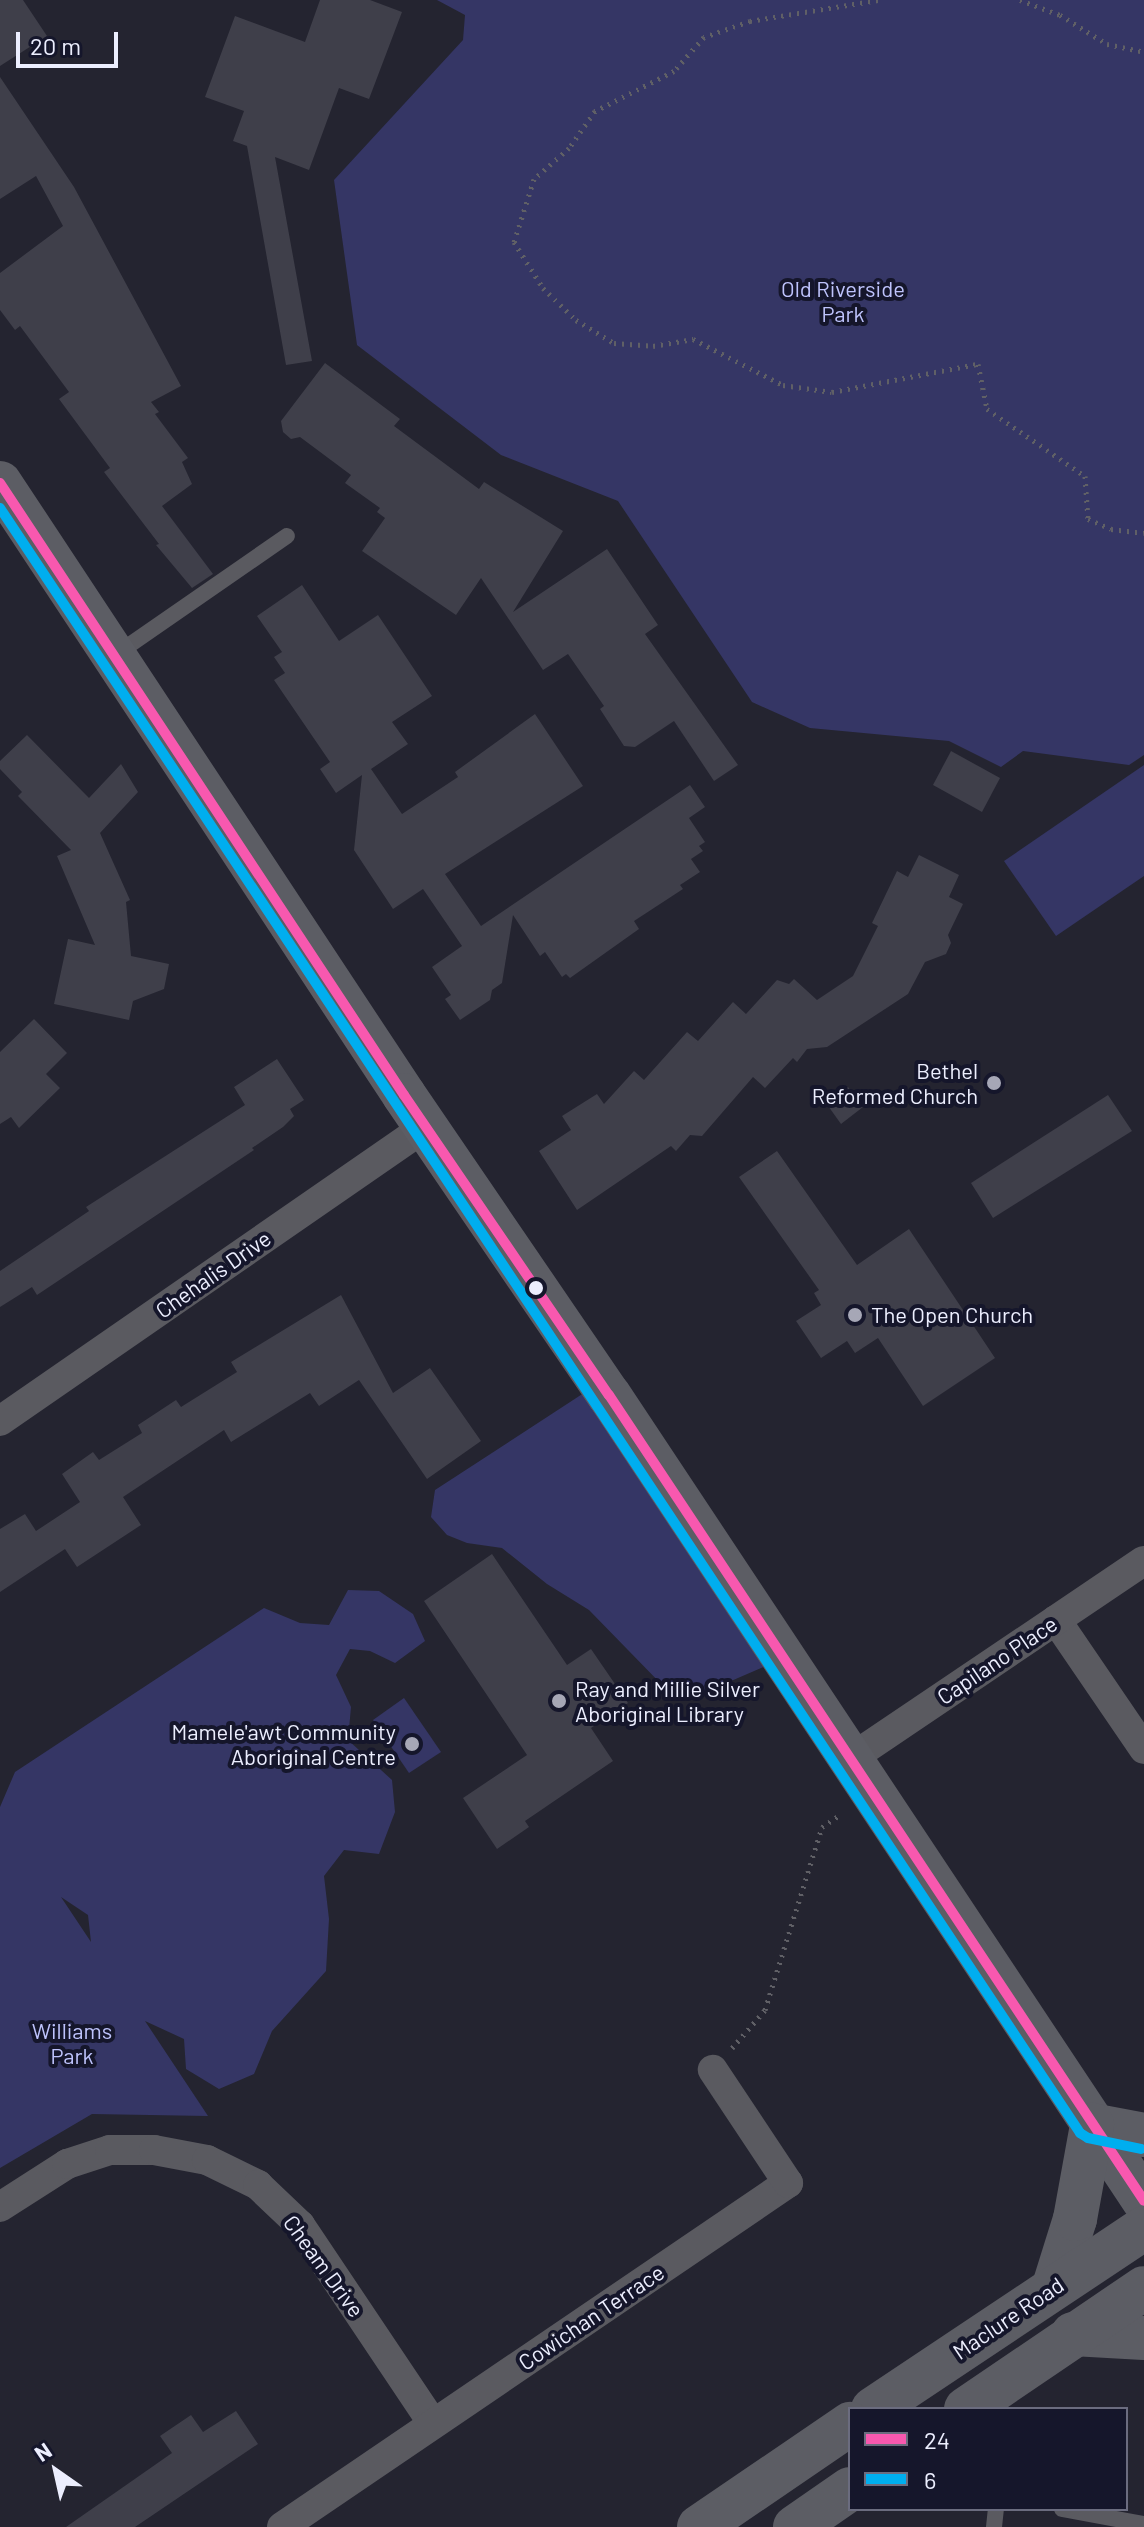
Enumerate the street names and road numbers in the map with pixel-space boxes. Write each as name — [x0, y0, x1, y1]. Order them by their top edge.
street label: Chehalis Drive — [150, 1225, 276, 1323]
street label: Capilano Place — [932, 1610, 1062, 1710]
street label: Cheam Drive — [278, 2210, 370, 2322]
street label: Cowichan Terrace — [513, 2258, 669, 2376]
street label: Maclure Road — [948, 2271, 1068, 2365]

